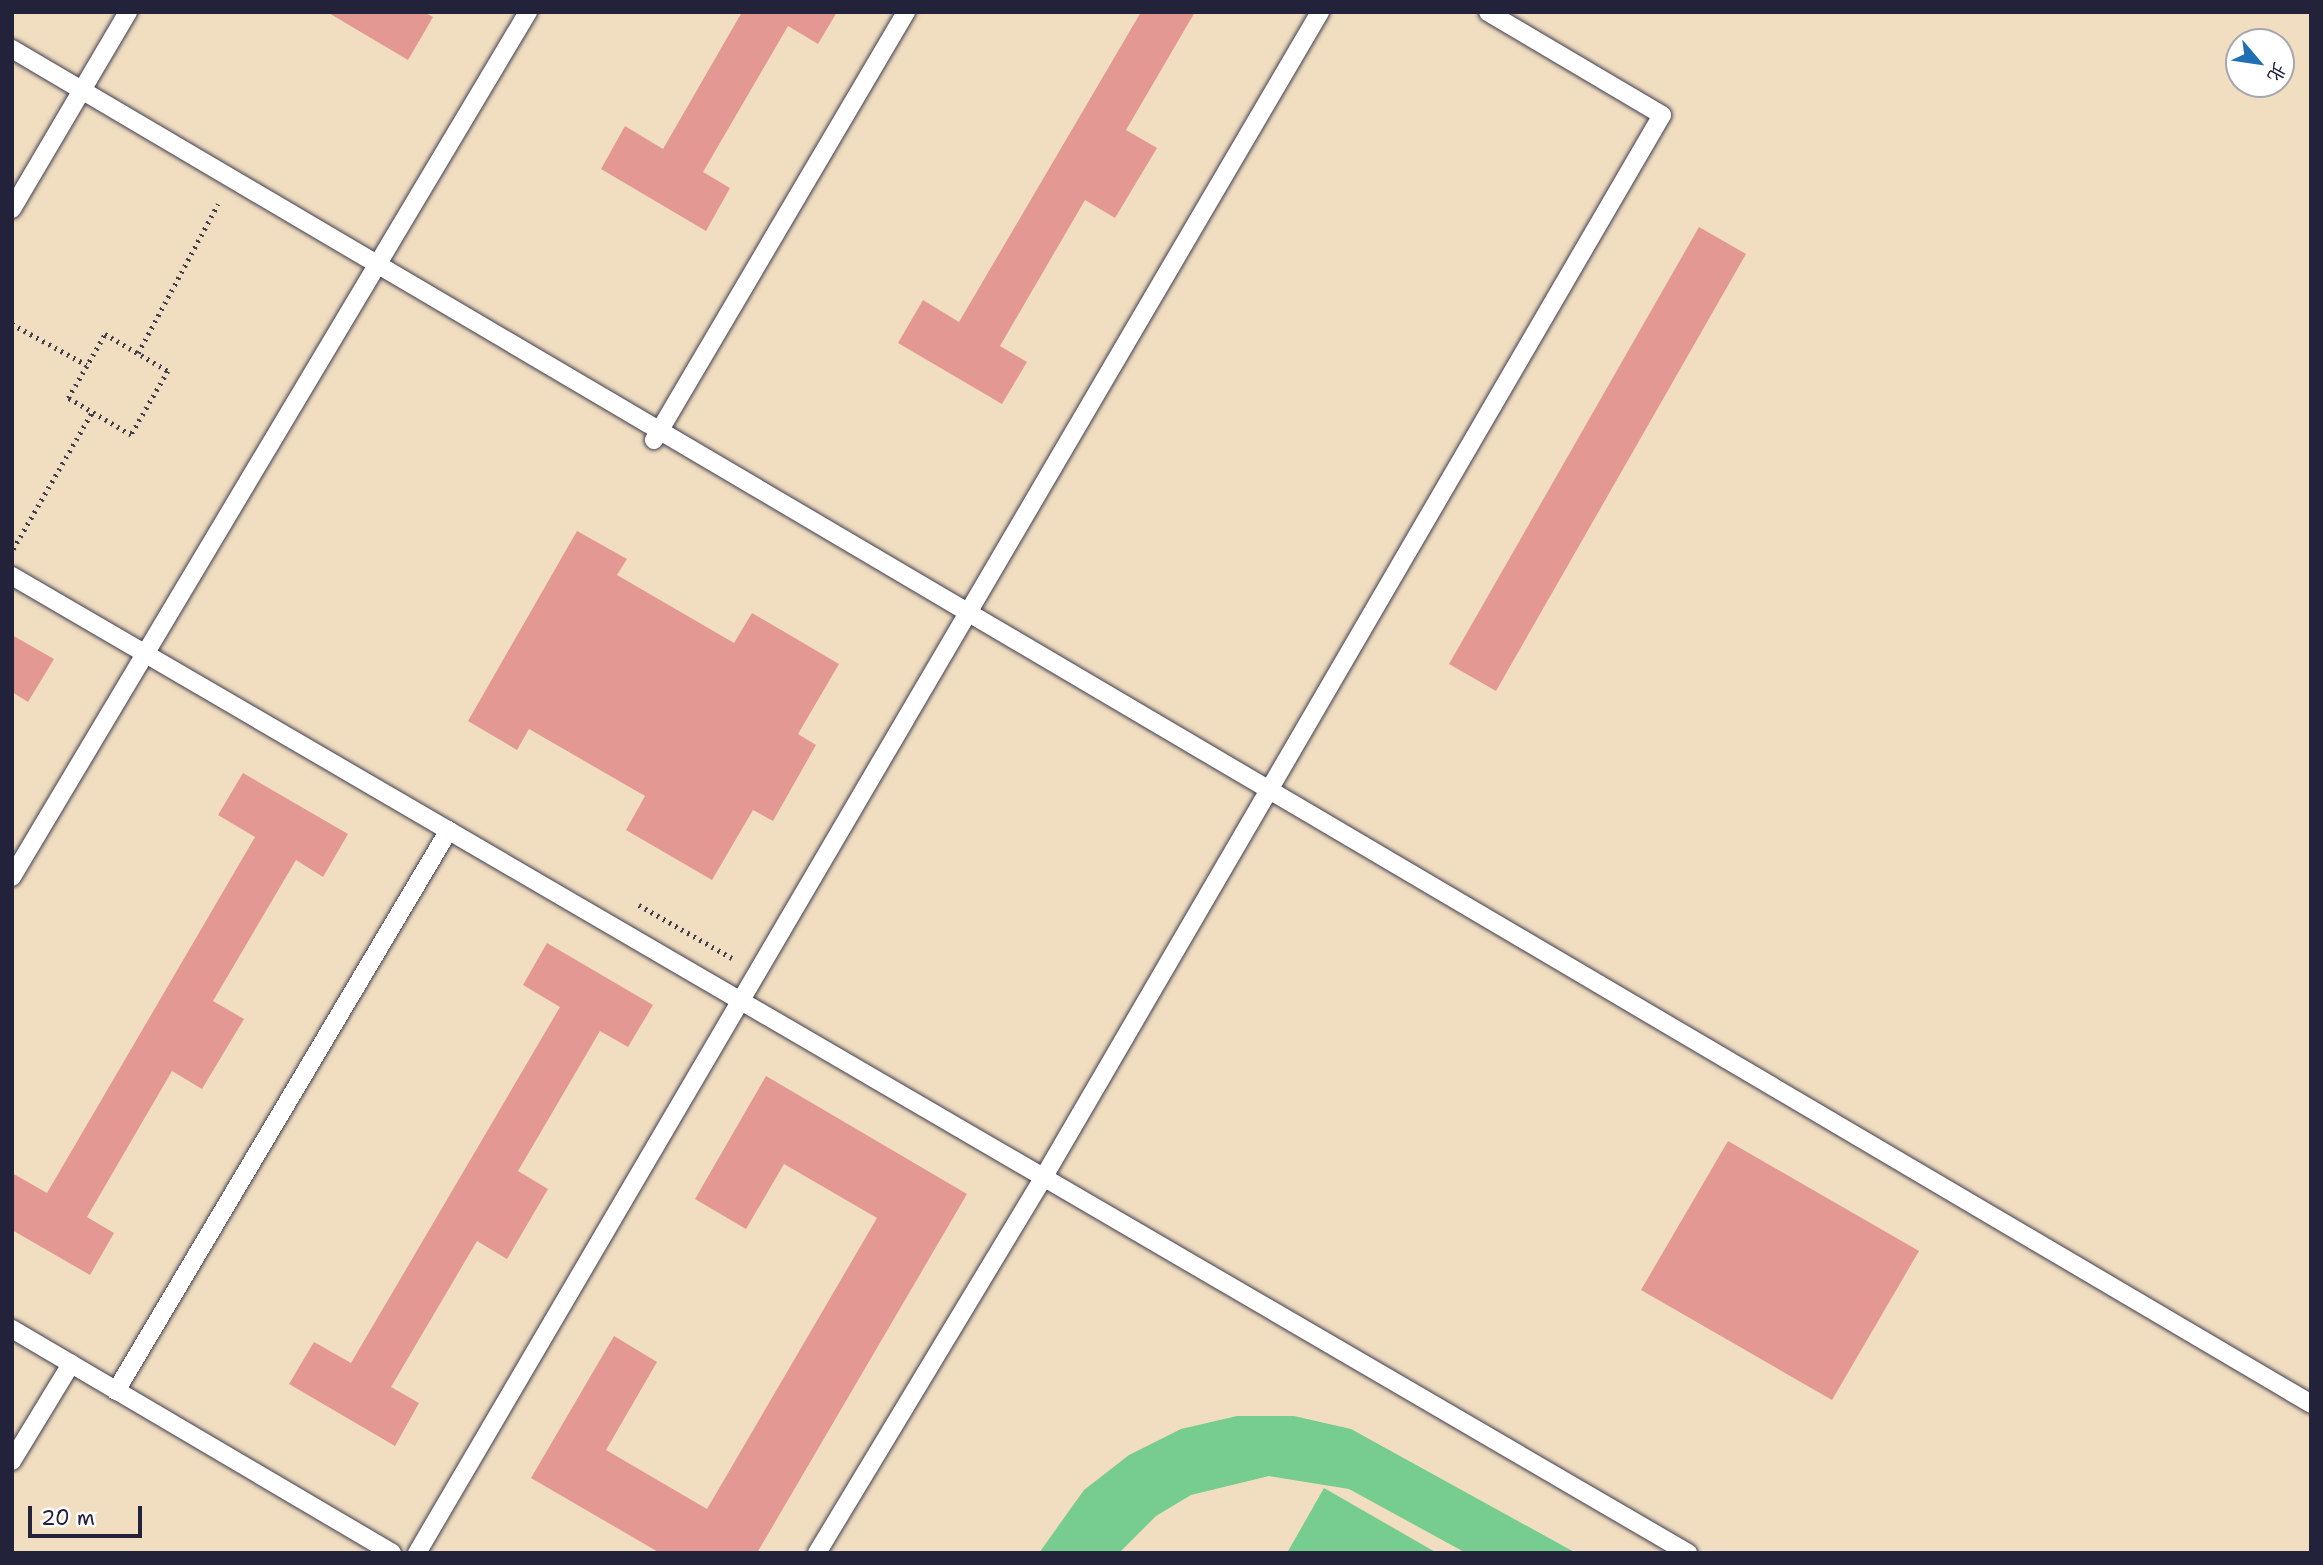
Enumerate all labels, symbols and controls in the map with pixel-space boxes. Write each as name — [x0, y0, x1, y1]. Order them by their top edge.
north arrow — [2225, 28, 2295, 98]
text: 北 — [2262, 58, 2293, 87]
scale bar — [32, 1492, 145, 1536]
text: 20 m — [41, 1504, 95, 1532]

